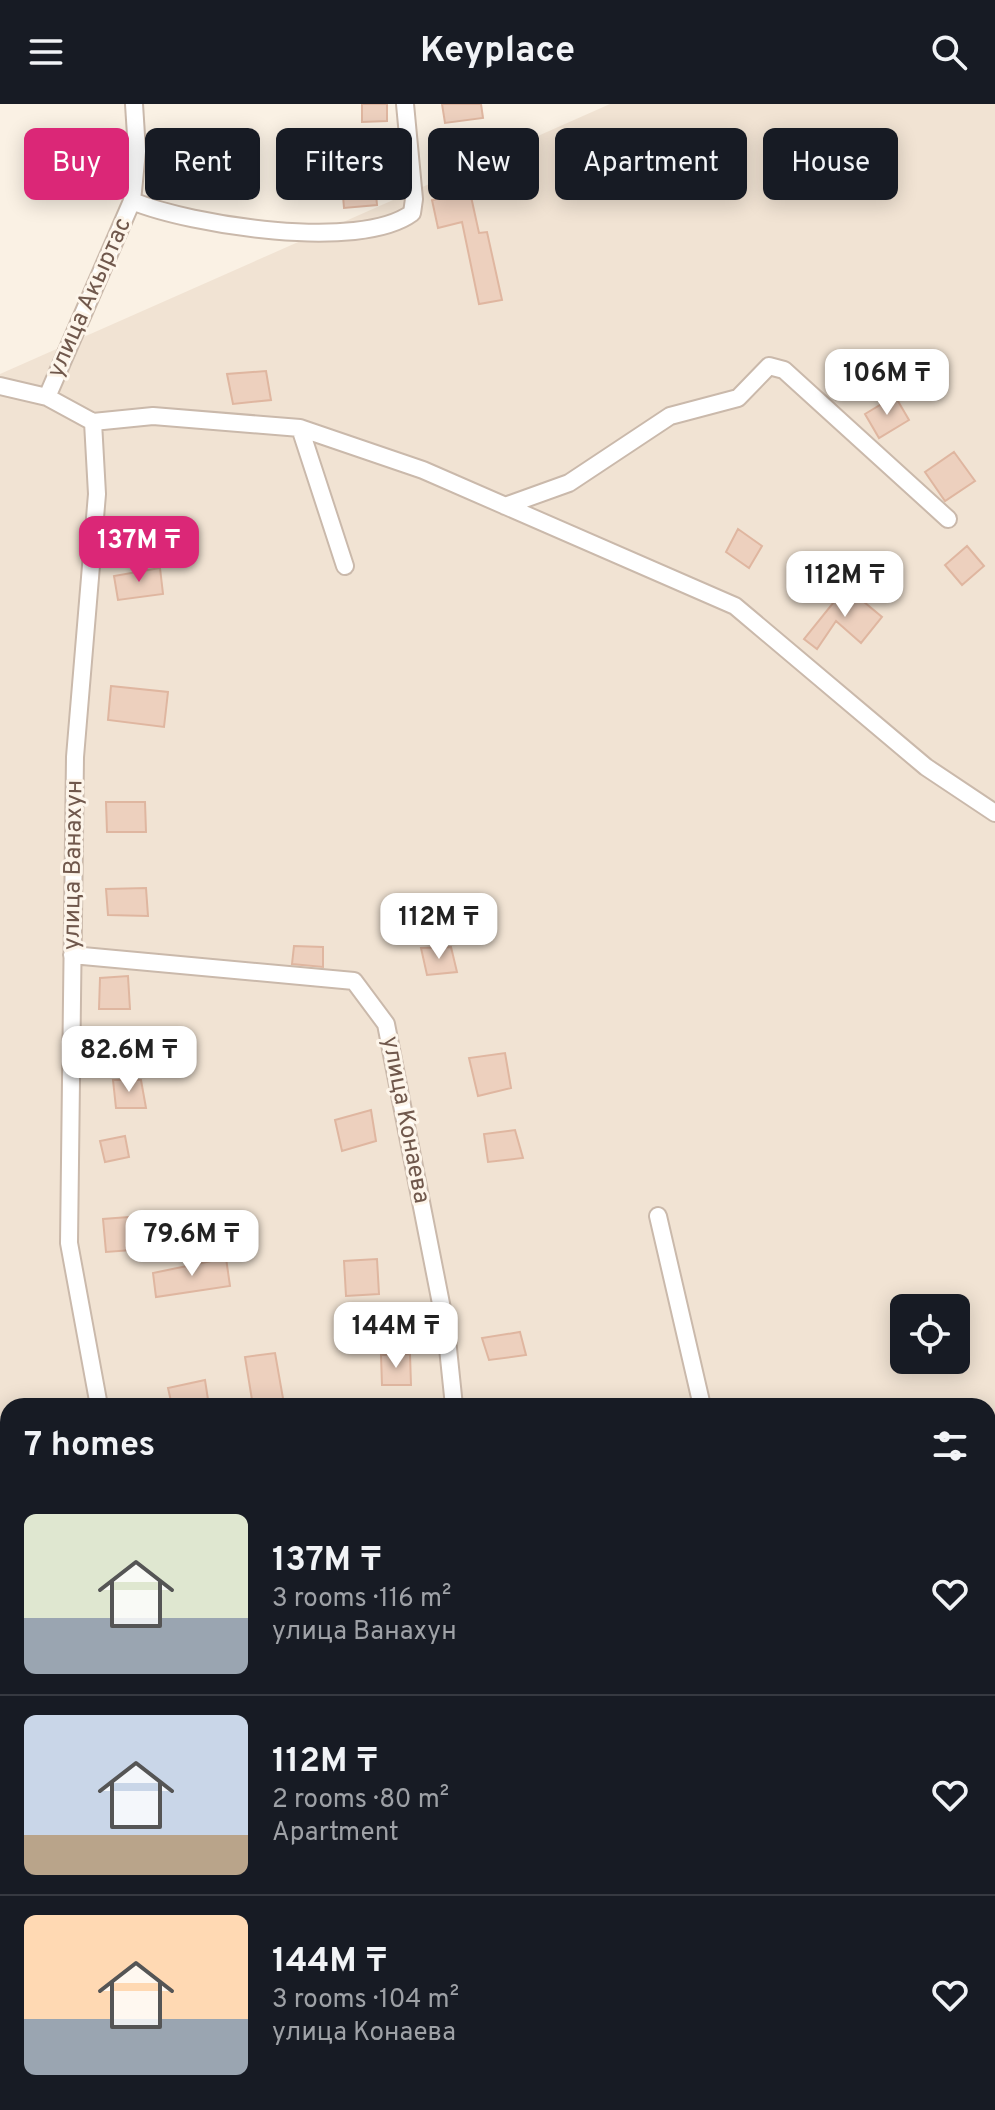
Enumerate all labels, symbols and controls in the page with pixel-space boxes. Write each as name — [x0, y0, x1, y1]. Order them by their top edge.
text: Keyplace — [420, 29, 575, 75]
icon: menu — [24, 30, 68, 74]
icon: search — [927, 30, 971, 74]
chip: Buy — [24, 128, 129, 200]
chip: Rent — [145, 128, 260, 200]
chip: Filters — [276, 128, 412, 200]
chip: New — [428, 128, 539, 200]
chip: Apartment — [555, 128, 747, 200]
chip: House — [763, 128, 898, 200]
street label: улица Акыртас — [41, 213, 139, 383]
pin: 106M ₸ — [822, 349, 952, 417]
text: 106M ₸ — [843, 358, 931, 391]
pin: 137M ₸ — [74, 516, 204, 584]
text: 137M ₸ — [97, 525, 181, 558]
pin: 112M ₸ — [780, 551, 910, 619]
text: 112M ₸ — [804, 560, 886, 593]
street label: улица Ванахун — [58, 780, 90, 950]
pin: 112M ₸ — [374, 893, 504, 961]
text: 112M ₸ — [398, 902, 480, 935]
pin: 82.6M ₸ — [55, 1026, 203, 1094]
street label: улица Конаева — [374, 1034, 436, 1206]
text: 82.6M ₸ — [80, 1035, 178, 1068]
pin: 79.6M ₸ — [118, 1210, 266, 1278]
text: 79.6M ₸ — [144, 1219, 240, 1252]
map controls — [890, 1294, 970, 1374]
button: locate — [890, 1294, 970, 1374]
pin: 144M ₸ — [331, 1302, 461, 1370]
text: 144M ₸ — [352, 1311, 440, 1344]
icon: filters — [928, 1424, 972, 1468]
text: 7 homes — [24, 1425, 155, 1468]
text: 137M ₸ — [272, 1540, 382, 1583]
icon: home — [88, 1546, 184, 1642]
icon: heart — [928, 1572, 972, 1616]
text: 3 rooms · 116 m² — [272, 1583, 451, 1616]
text: улица Ванахун — [272, 1616, 457, 1649]
text: 112M ₸ — [272, 1741, 378, 1784]
icon: home — [88, 1747, 184, 1843]
icon: heart — [928, 1773, 972, 1817]
text: 2 rooms · 80 m² — [272, 1784, 449, 1817]
text: Apartment — [272, 1817, 399, 1850]
text: 144M ₸ — [272, 1941, 388, 1984]
icon: home — [88, 1947, 184, 2043]
icon: heart — [928, 1973, 972, 2017]
text: 3 rooms · 104 m² — [272, 1984, 459, 2017]
text: улица Конаева — [272, 2017, 456, 2050]

